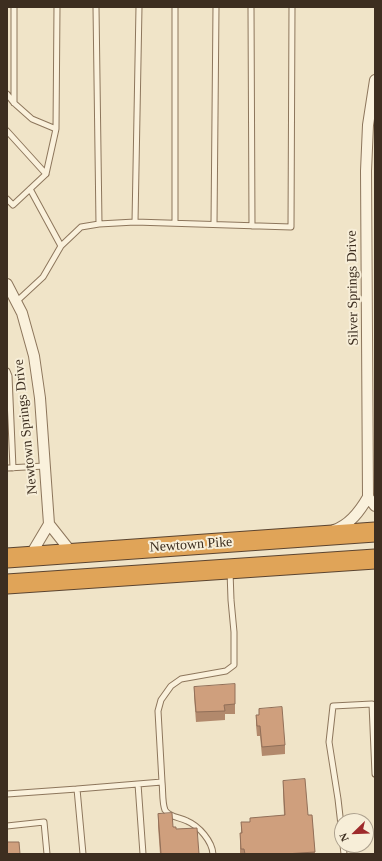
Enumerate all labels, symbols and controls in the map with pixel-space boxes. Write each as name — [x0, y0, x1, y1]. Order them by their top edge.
street label: Silver Springs Drive — [344, 230, 362, 346]
street label: Newtown Springs Drive — [11, 358, 41, 496]
street label: Newtown Pike — [149, 534, 233, 556]
north arrow — [334, 813, 374, 853]
text: N — [337, 831, 351, 843]

